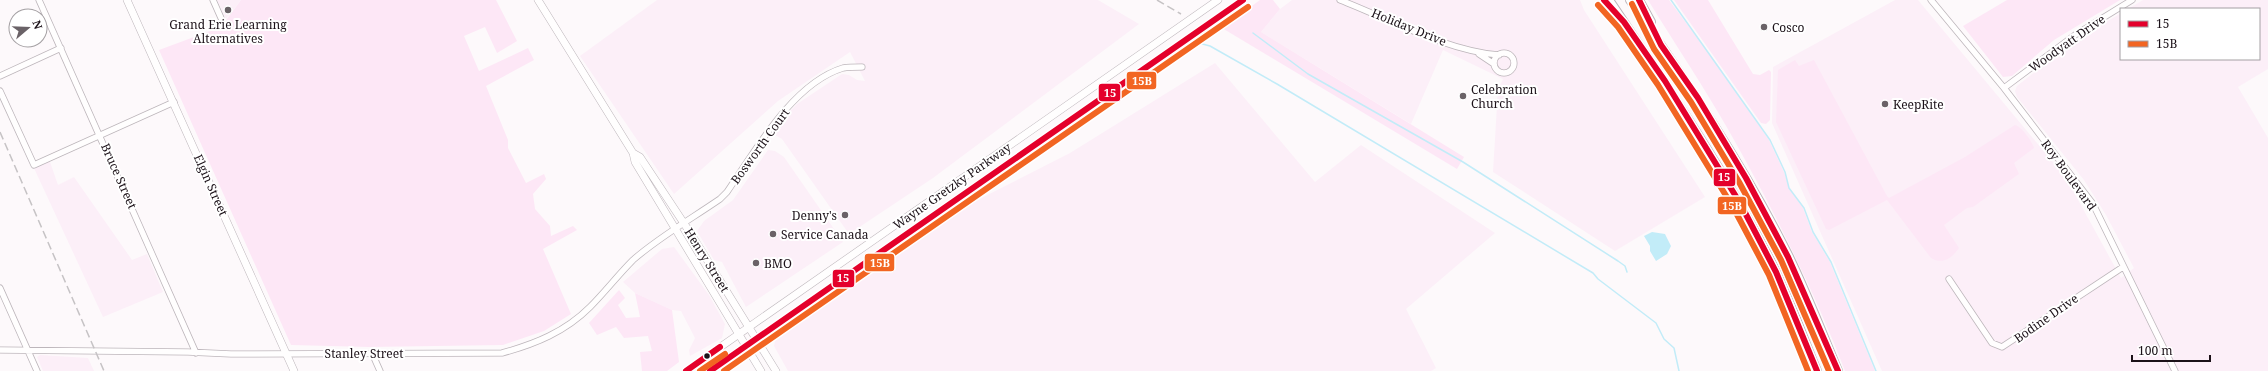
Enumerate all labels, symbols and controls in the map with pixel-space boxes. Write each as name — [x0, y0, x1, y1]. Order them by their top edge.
street label: Holiday Drive — [1369, 4, 1449, 50]
marker: Grand Erie Learning Alternatives — [223, 5, 233, 15]
north arrow — [8, 8, 48, 48]
legend — [2120, 8, 2260, 60]
street label: Woodyatt Drive — [2025, 10, 2109, 76]
text: 15 — [2156, 15, 2169, 32]
place label: Grand Erie Learning Alternatives — [169, 16, 287, 47]
text: N — [29, 18, 47, 31]
place label: Cosco — [1772, 19, 1805, 36]
marker: Cosco — [1759, 22, 1769, 32]
text: 15B — [2156, 35, 2177, 52]
line badge: 15B — [1126, 71, 1157, 90]
text: 15B — [1132, 73, 1152, 88]
place label: Celebration Church — [1471, 81, 1537, 112]
line badge: 15 — [1098, 83, 1121, 102]
text: 15 — [1104, 85, 1116, 100]
marker: Celebration Church — [1458, 91, 1468, 101]
place label: KeepRite — [1893, 96, 1944, 113]
marker: KeepRite — [1880, 99, 1890, 109]
street label: Bosworth Court — [727, 105, 793, 187]
street label: Roy Boulevard — [2038, 136, 2101, 214]
street label: Wayne Gretzky Parkway — [890, 139, 1015, 233]
street label: Bruce Street — [97, 141, 141, 211]
street label: Elgin Street — [190, 151, 232, 219]
line badge: 15 — [1713, 168, 1736, 187]
text: 15 — [1718, 169, 1730, 184]
line badge: 15B — [1717, 196, 1747, 215]
text: 15B — [1722, 198, 1742, 213]
place label: Denny's — [792, 207, 837, 224]
marker: Denny's — [840, 210, 850, 220]
street label: Henry Street — [681, 225, 733, 295]
place label: Service Canada — [781, 226, 869, 243]
marker: Service Canada — [768, 229, 778, 239]
line badge: 15B — [864, 253, 895, 272]
place label: BMO — [764, 255, 792, 272]
text: 15B — [870, 255, 890, 270]
marker: BMO — [751, 258, 761, 268]
line badge: 15 — [832, 269, 855, 288]
text: 15 — [837, 270, 849, 285]
street label: Bodine Drive — [2010, 290, 2082, 346]
scale bar — [2132, 337, 2210, 363]
text: 100 m — [2138, 342, 2173, 359]
street label: Stanley Street — [325, 345, 403, 362]
unlabelled marker — [702, 351, 712, 361]

